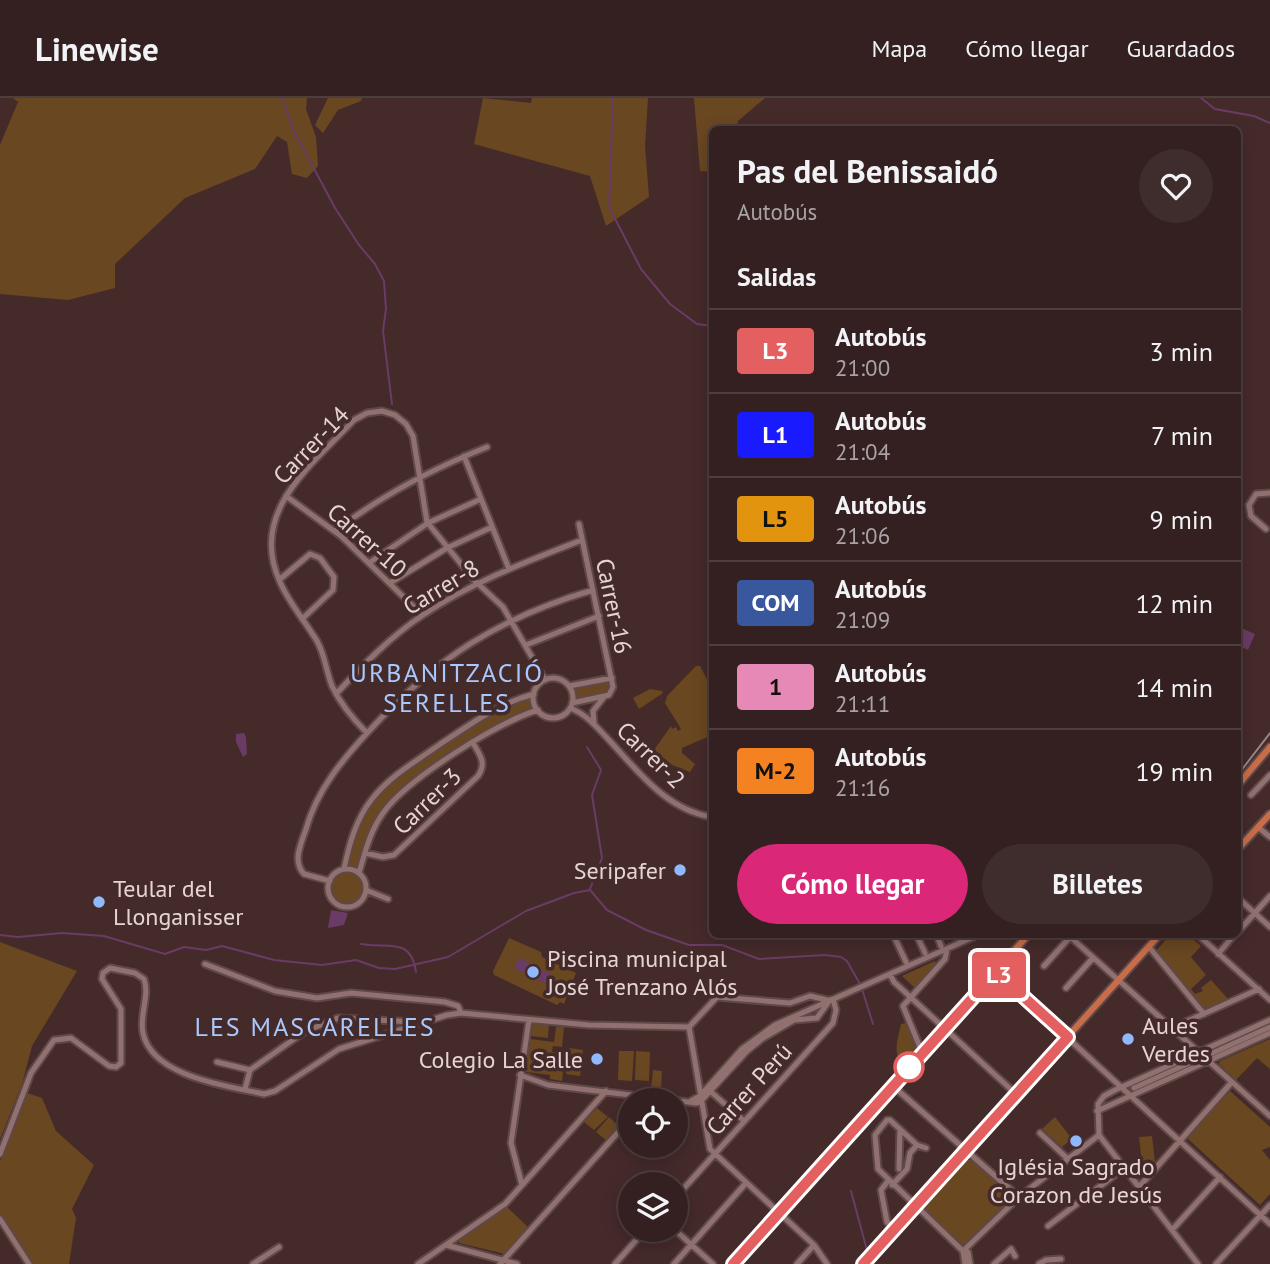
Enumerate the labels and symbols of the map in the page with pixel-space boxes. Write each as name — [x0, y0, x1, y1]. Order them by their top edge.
street label: Carrer-14 — [266, 399, 356, 491]
street label: Carrer-10 — [321, 496, 413, 584]
street label: Carrer-8 — [397, 552, 485, 622]
street label: Carrer-16 — [589, 555, 639, 657]
district label: URBANITZACIÓ SERELLES — [350, 656, 544, 719]
street label: Carrer-2 — [610, 715, 692, 795]
street label: Carrer-3 — [386, 761, 468, 841]
place label: Seripafer — [574, 855, 666, 886]
marker: Seripafer — [672, 862, 688, 878]
place label: Teular del Llonganisser — [113, 873, 243, 932]
marker: Teular del Llonganisser — [91, 894, 107, 910]
place label: Piscina municipal José Trenzano Alós — [546, 943, 737, 1002]
line badge: L3 — [968, 952, 1030, 998]
marker: Piscina municipal José Trenzano Alós — [525, 964, 541, 980]
district label: LES MASCARELLES — [194, 1010, 436, 1043]
place label: Aules Verdes — [1141, 1010, 1210, 1069]
marker: Aules Verdes — [1120, 1031, 1136, 1047]
street label: Carrer Perú — [699, 1036, 799, 1142]
place label: Colegio La Salle — [419, 1044, 583, 1075]
marker: Colegio La Salle — [589, 1051, 605, 1067]
unlabelled marker — [894, 1052, 924, 1082]
marker: Iglésia Sagrado Corazon de Jesús — [1068, 1133, 1084, 1149]
place label: Iglésia Sagrado Corazon de Jesús — [990, 1151, 1162, 1210]

